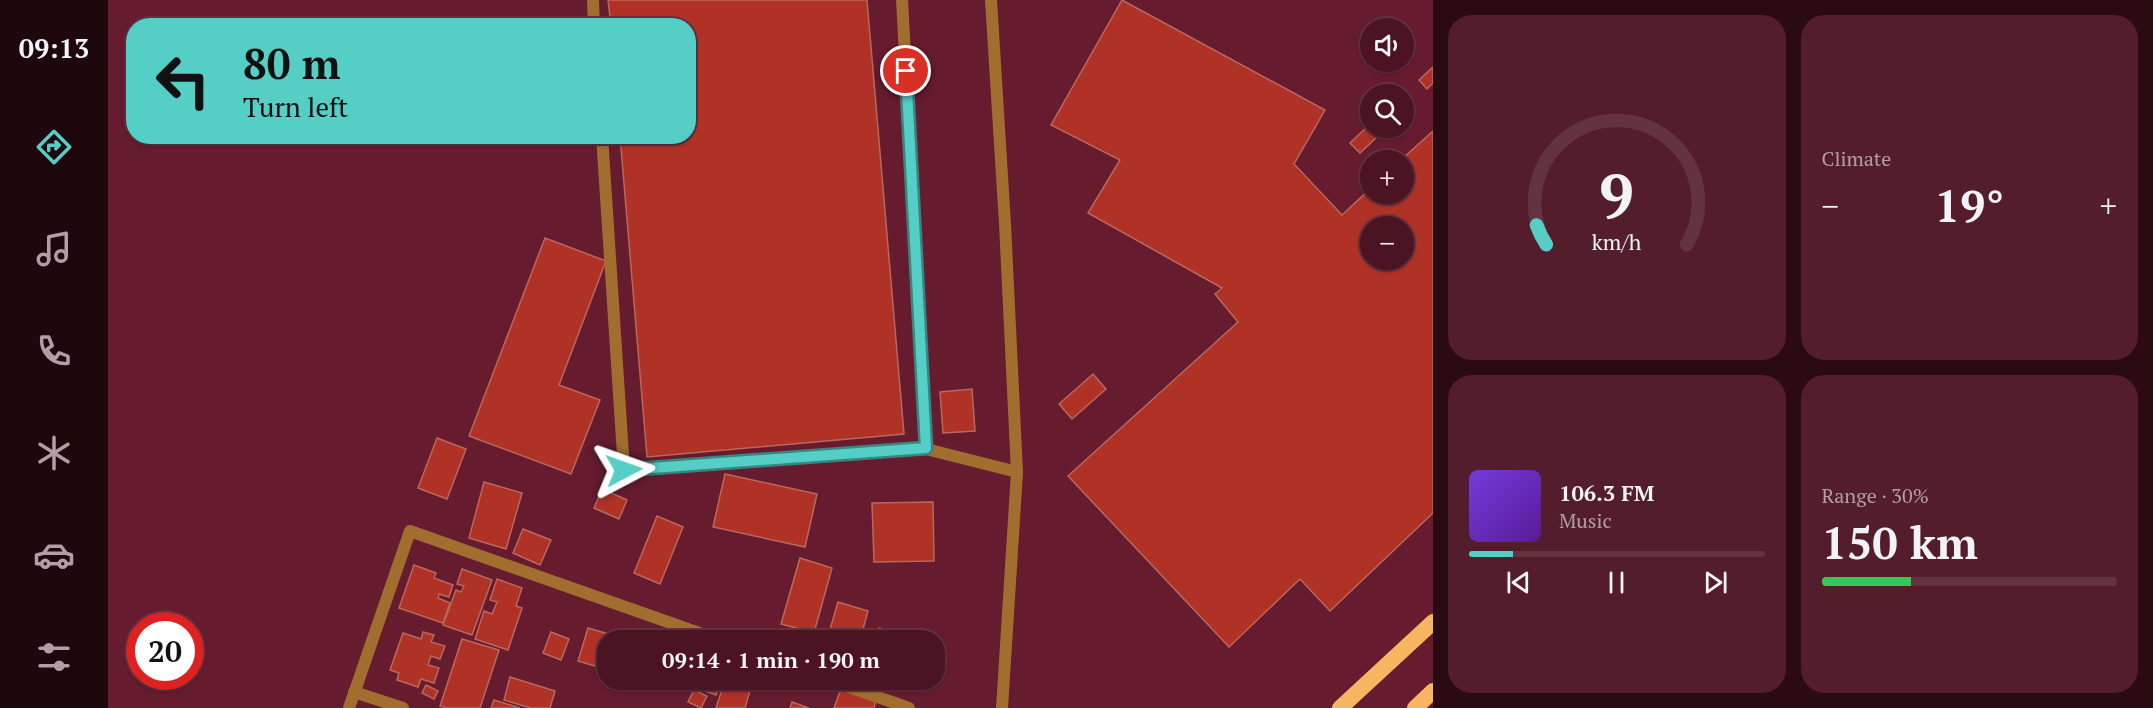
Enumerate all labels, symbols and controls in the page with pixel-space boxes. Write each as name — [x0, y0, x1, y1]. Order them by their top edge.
map controls — [1360, 18, 1414, 270]
button: sound — [1360, 18, 1414, 72]
text: 09:13 — [19, 30, 89, 66]
text: 80 m — [243, 35, 341, 91]
icon: left — [144, 42, 222, 120]
pin — [880, 45, 931, 96]
icon: arrive — [889, 54, 922, 87]
button: search — [1360, 84, 1414, 138]
text: Turn left — [243, 89, 348, 125]
icon: directions — [33, 126, 75, 168]
text: Climate — [1822, 145, 1891, 172]
button: + — [1360, 150, 1414, 204]
text: 9 — [1599, 154, 1634, 237]
text: 19° — [1935, 175, 2004, 235]
text: − — [1822, 184, 1839, 227]
text: + — [2099, 184, 2117, 227]
button: − — [1360, 216, 1414, 270]
icon: music — [33, 228, 75, 270]
text: km/h — [1592, 228, 1642, 256]
icon: phone — [33, 330, 75, 372]
icon: climate — [33, 432, 75, 474]
position arrow — [592, 438, 656, 502]
text: 106.3 FM — [1559, 478, 1654, 507]
text: Range · 30% — [1822, 482, 1929, 509]
text: Music — [1559, 507, 1612, 534]
text: 150 km — [1822, 512, 1978, 572]
icon: car — [33, 534, 75, 576]
icon: previous — [1502, 566, 1535, 599]
icon: pause — [1600, 566, 1633, 599]
icon: next — [1699, 566, 1732, 599]
speed limit sign: 20 — [126, 612, 204, 690]
icon: filters — [33, 636, 75, 678]
text: 09:14 · 1 min · 190 m — [662, 645, 880, 674]

